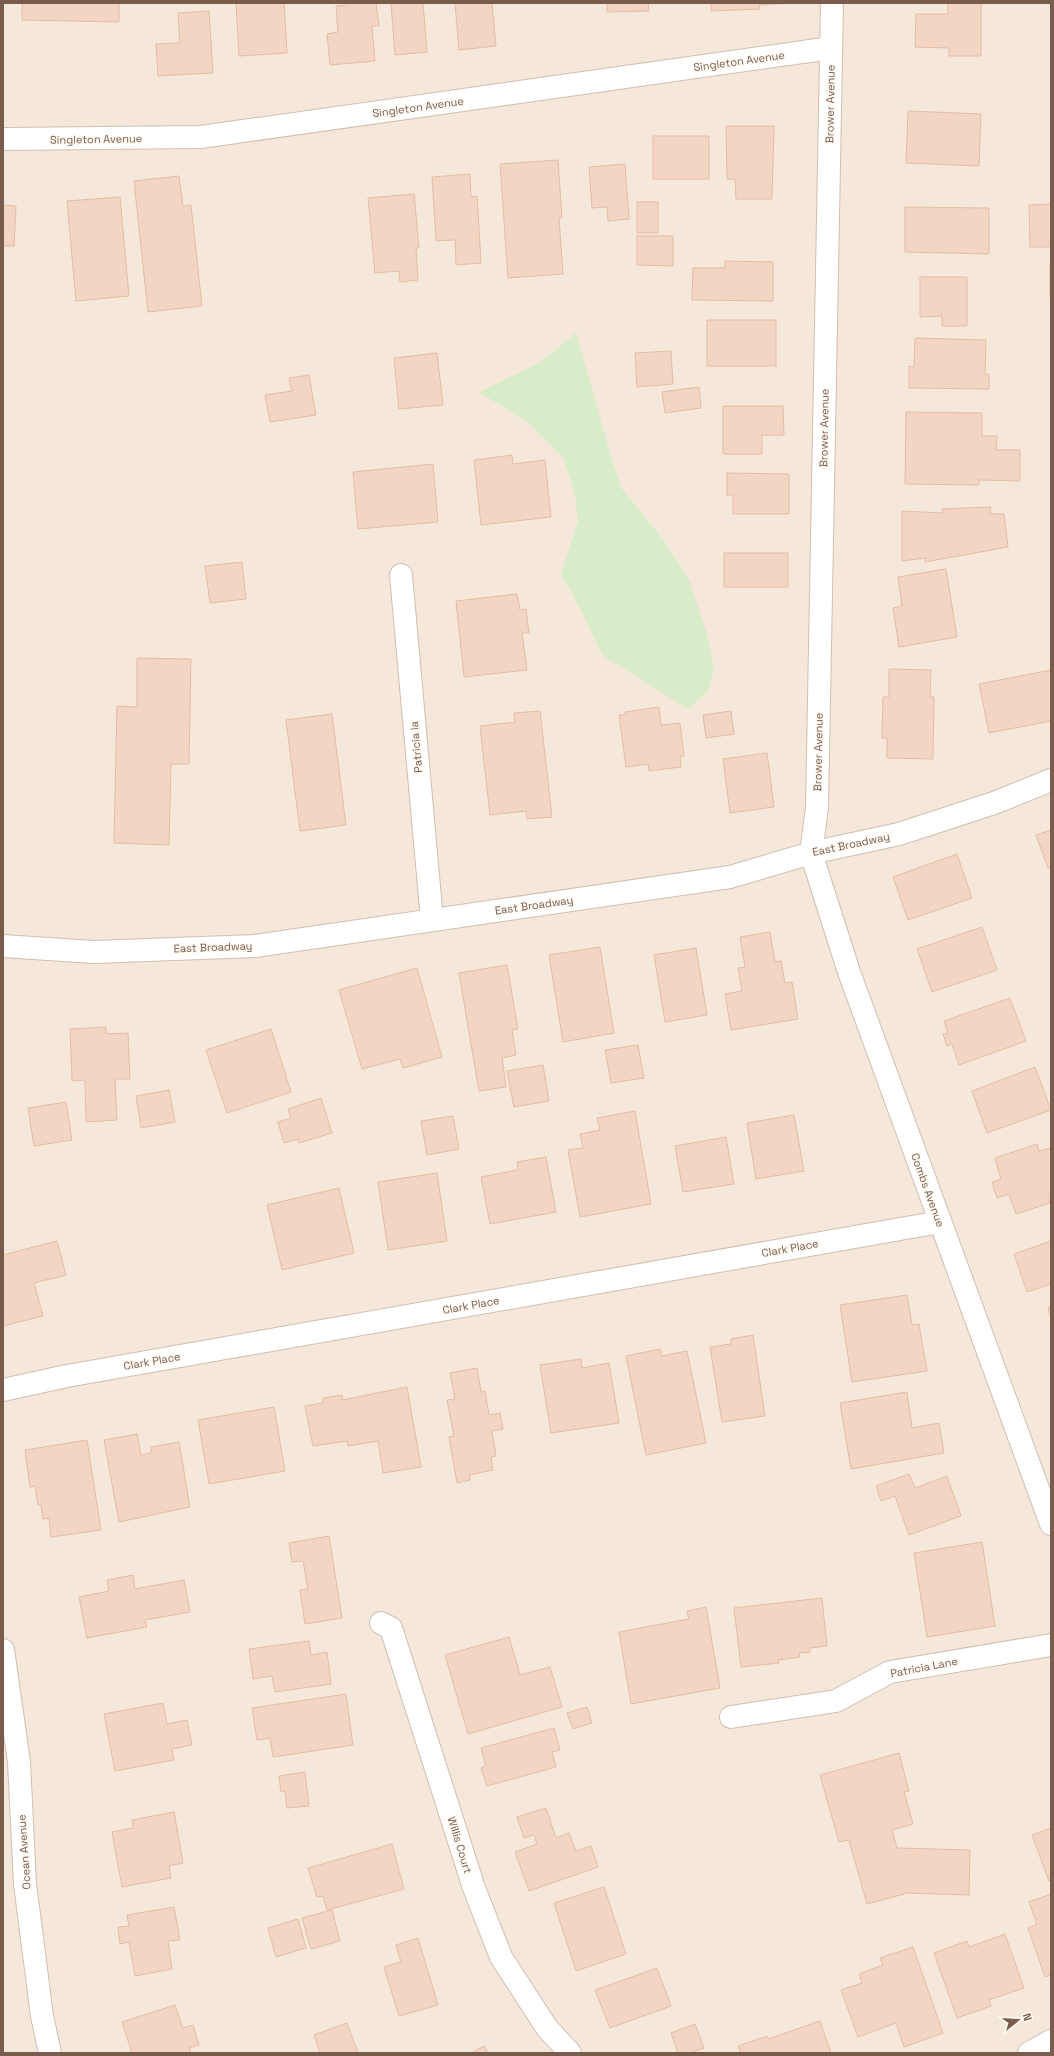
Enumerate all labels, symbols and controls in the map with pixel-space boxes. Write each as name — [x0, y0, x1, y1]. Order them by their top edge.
street label: Singleton Avenue — [692, 48, 786, 74]
street label: Brower Avenue — [822, 64, 838, 144]
street label: Singleton Avenue — [371, 94, 465, 120]
street label: Singleton Avenue — [50, 131, 142, 147]
street label: Brower Avenue — [816, 388, 832, 468]
street label: Brower Avenue — [810, 712, 826, 792]
street label: Patricia la — [407, 720, 425, 773]
street label: East Broadway — [811, 829, 891, 859]
street label: East Broadway — [494, 893, 574, 917]
street label: East Broadway — [173, 939, 253, 955]
street label: Combs Avenue — [908, 1151, 948, 1229]
street label: Clark Place — [760, 1236, 820, 1260]
street label: Clark Place — [441, 1293, 501, 1317]
street label: Clark Place — [122, 1349, 182, 1373]
street label: Patricia Lane — [889, 1654, 959, 1680]
street label: Ocean Avenue — [14, 1814, 34, 1890]
street label: Willis Court — [445, 1815, 475, 1875]
north arrow — [998, 2000, 1038, 2040]
text: N — [1020, 2011, 1035, 2023]

